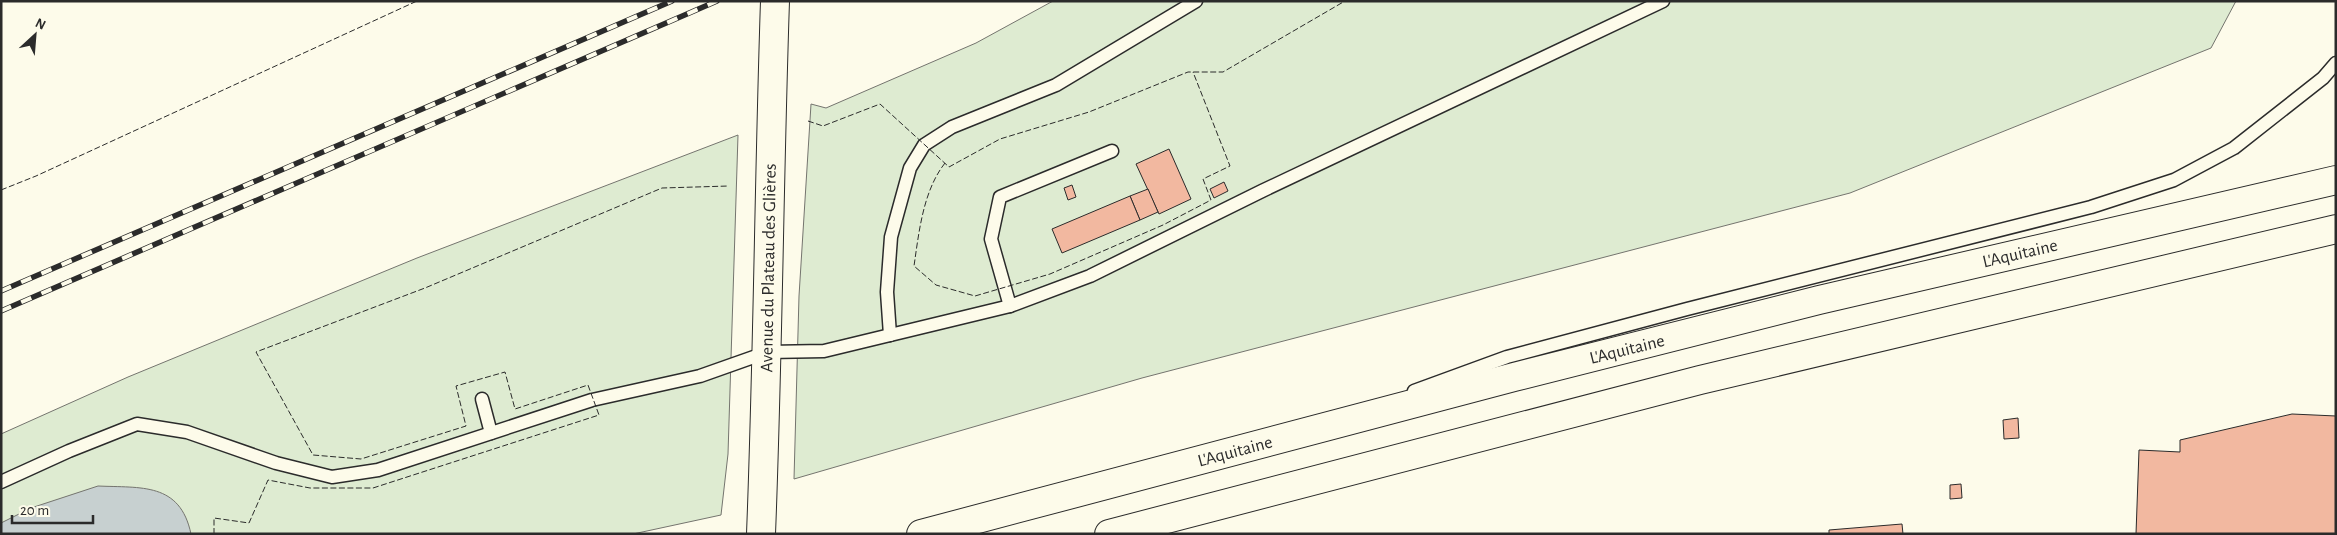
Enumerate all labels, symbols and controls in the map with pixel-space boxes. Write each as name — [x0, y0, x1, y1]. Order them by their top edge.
north arrow — [10, 10, 60, 60]
text: N — [33, 16, 48, 33]
street label: Avenue du Plateau des Glières — [758, 163, 780, 373]
street label: L'Aquitaine — [1981, 237, 2060, 271]
street label: L'Aquitaine — [1588, 332, 1667, 368]
street label: L'Aquitaine — [1196, 433, 1275, 471]
scale bar — [12, 492, 94, 524]
text: 20 m — [20, 503, 49, 518]

